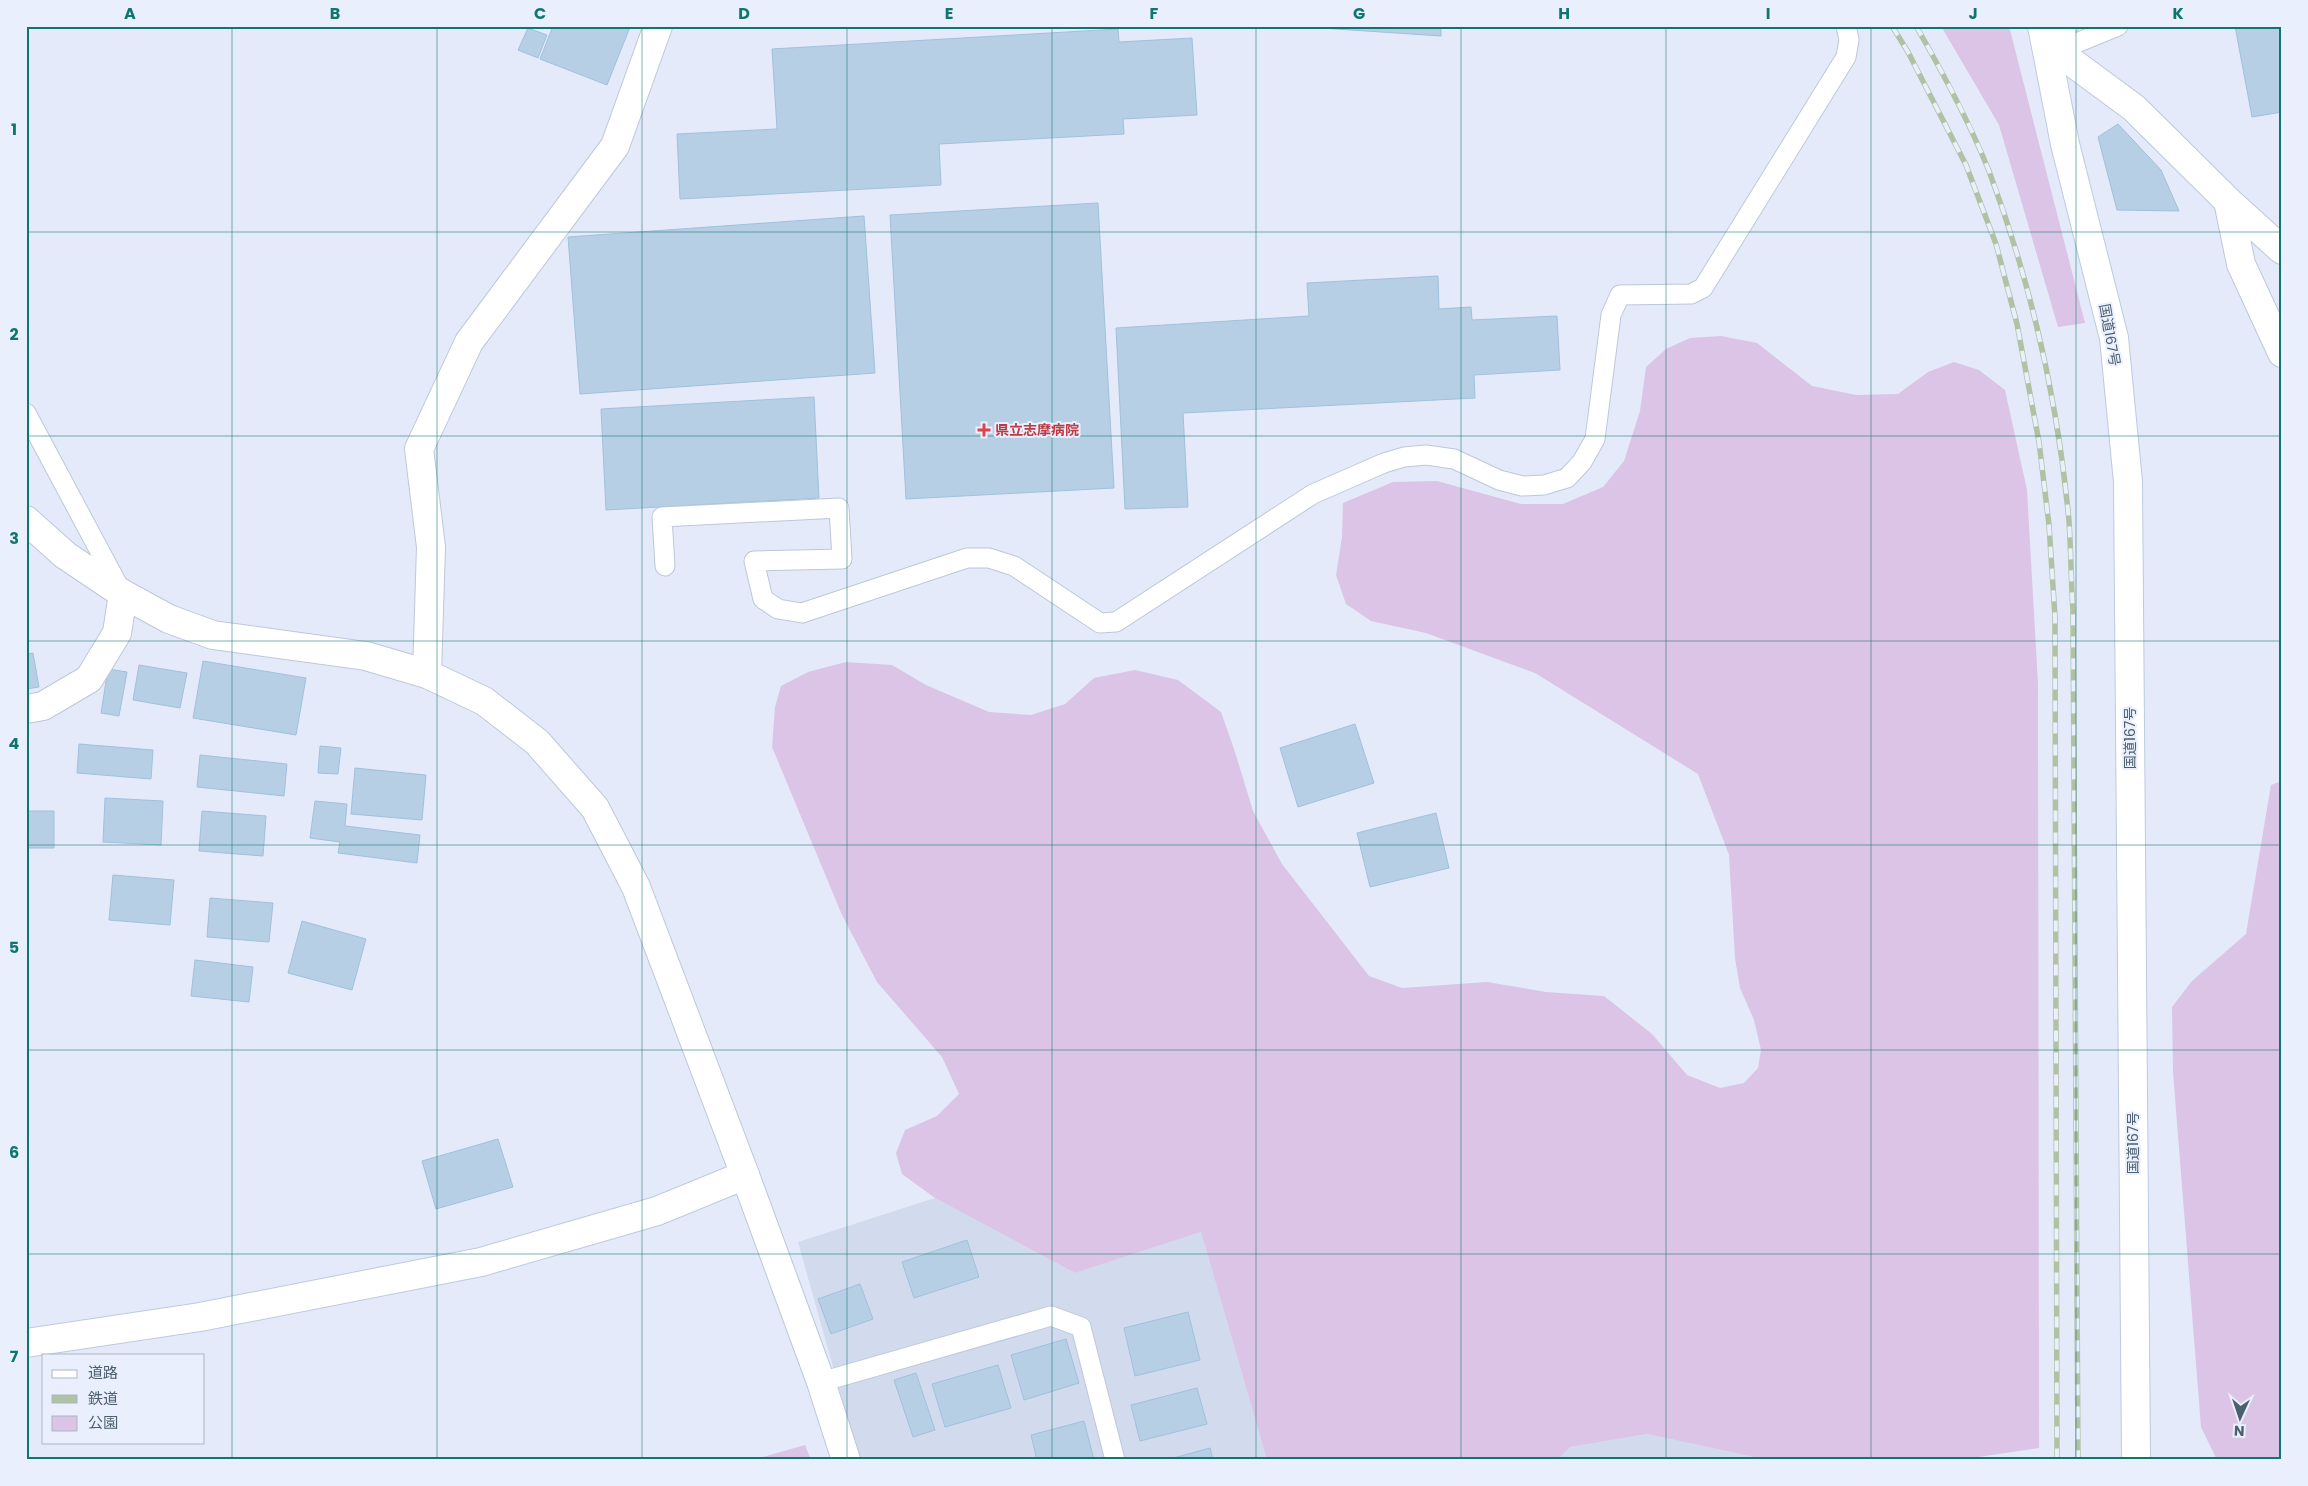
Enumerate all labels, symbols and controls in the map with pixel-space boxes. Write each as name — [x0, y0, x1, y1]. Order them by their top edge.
text: A — [124, 2, 136, 25]
text: B — [330, 2, 340, 25]
text: C — [534, 2, 546, 25]
text: D — [738, 2, 750, 25]
text: E — [945, 2, 953, 25]
text: F — [1150, 2, 1159, 25]
text: G — [1353, 2, 1365, 25]
text: H — [1558, 2, 1570, 25]
text: I — [1766, 2, 1770, 25]
text: J — [1968, 2, 1978, 25]
text: K — [2172, 2, 2184, 25]
text: 1 — [11, 118, 17, 141]
street label: 国道167号 — [2095, 302, 2125, 368]
text: 2 — [9, 323, 19, 346]
place label: 県立志摩病院 — [995, 420, 1079, 440]
marker: 県立志摩病院 — [977, 423, 991, 437]
text: 3 — [9, 527, 19, 550]
street label: 国道167号 — [2120, 706, 2140, 770]
text: 4 — [9, 732, 20, 755]
text: 5 — [9, 936, 19, 959]
street label: 国道167号 — [2123, 1111, 2143, 1175]
text: 6 — [9, 1141, 19, 1164]
text: 7 — [10, 1345, 19, 1368]
legend — [42, 1354, 205, 1444]
text: 道路 — [88, 1362, 118, 1383]
text: 鉄道 — [88, 1388, 118, 1409]
north arrow — [2216, 1394, 2266, 1444]
text: 公園 — [88, 1412, 118, 1433]
text: N — [2234, 1421, 2245, 1441]

